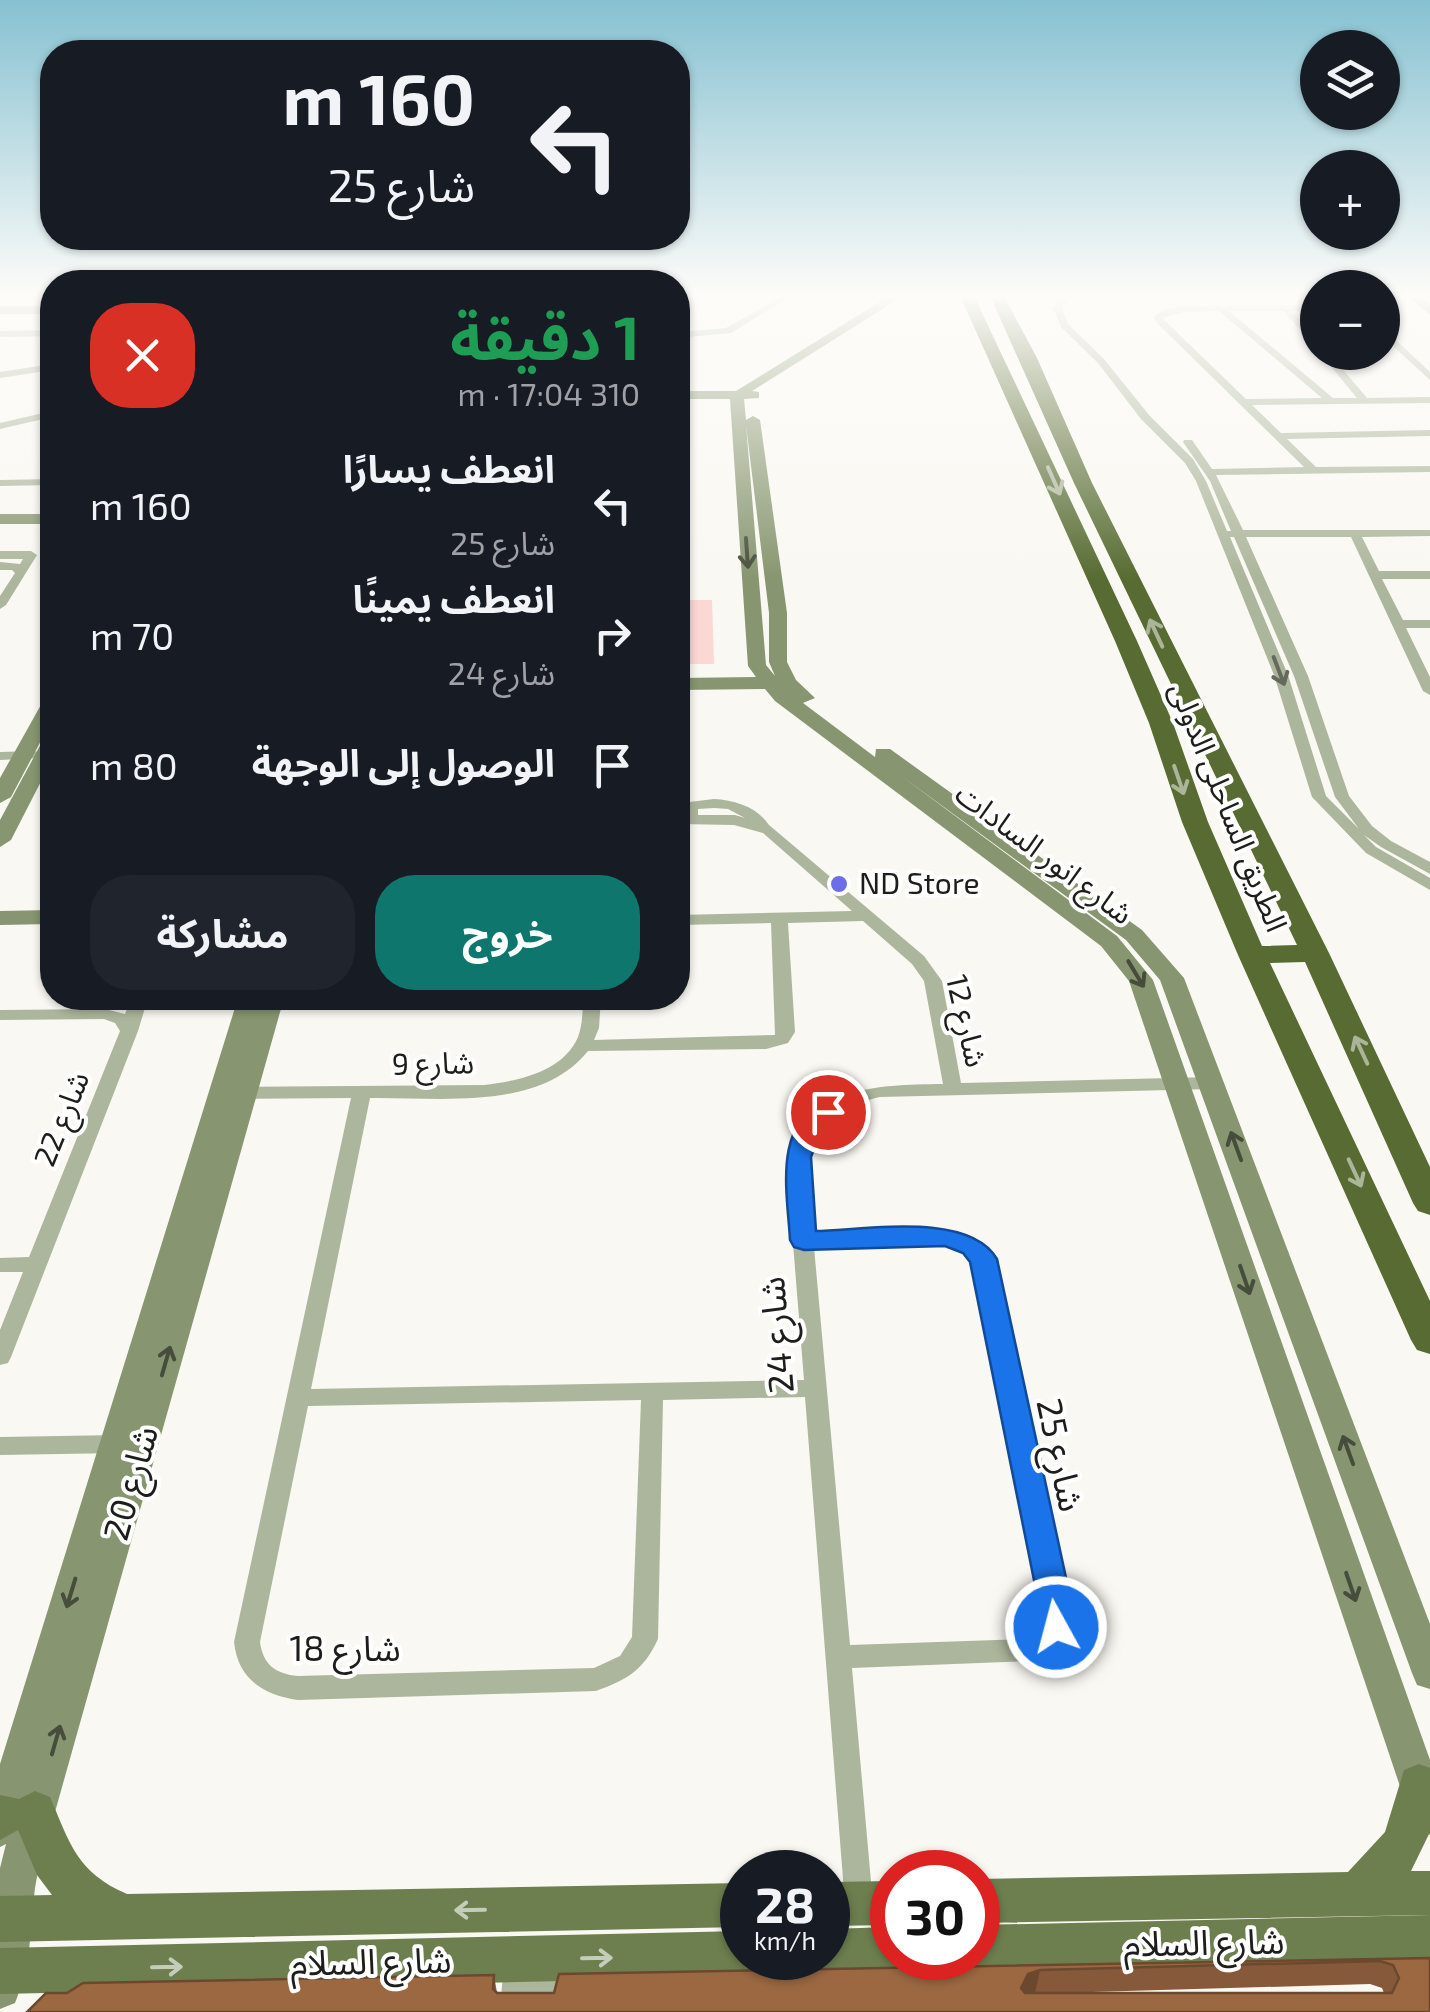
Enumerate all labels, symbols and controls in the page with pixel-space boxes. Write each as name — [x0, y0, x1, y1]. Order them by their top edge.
map controls — [1300, 30, 1400, 370]
button: layers — [1300, 30, 1400, 130]
text: 160 m — [282, 55, 475, 139]
icon: left — [510, 80, 640, 210]
button: + — [1300, 150, 1400, 250]
text: شارع 25 — [328, 157, 475, 211]
button: − — [1300, 270, 1400, 370]
text: 1 دقيقة — [450, 300, 640, 372]
button: close — [90, 303, 195, 408]
text: 310 m · 17:04 — [458, 374, 640, 412]
text: انعطف يسارًا — [343, 445, 555, 491]
one-way arrow — [1046, 465, 1064, 496]
icon: left — [585, 478, 640, 533]
text: 160 m — [90, 482, 192, 528]
text: شارع 25 — [450, 523, 555, 561]
one-way arrow — [738, 537, 757, 569]
text: انعطف يمينًا — [352, 575, 555, 621]
icon: right — [585, 608, 640, 663]
text: 70 m — [90, 612, 174, 658]
one-way arrow — [1146, 619, 1165, 649]
text: شارع 24 — [448, 653, 555, 691]
one-way arrow — [1271, 655, 1289, 686]
street label: الطريق الساحلى الدولى — [1162, 676, 1296, 937]
icon: arrive — [585, 738, 640, 793]
text: الوصول إلى الوجهة — [252, 739, 555, 785]
text: 80 m — [90, 742, 178, 788]
one-way arrow — [1172, 764, 1190, 796]
street label: شارع انور السادات — [946, 774, 1141, 936]
place label: ND Store — [859, 864, 980, 900]
marker: ND Store — [828, 873, 850, 895]
button: مشاركة — [90, 875, 355, 990]
button: خروج — [375, 875, 640, 990]
one-way arrow — [1126, 959, 1146, 988]
street label: شارع 12 — [934, 971, 996, 1072]
one-way arrow — [1351, 1036, 1370, 1066]
street label: شارع 9 — [391, 1043, 475, 1087]
street label: شارع 22 — [25, 1066, 101, 1173]
pin — [786, 1070, 871, 1155]
icon: arrive — [801, 1085, 856, 1140]
one-way arrow — [1226, 1131, 1244, 1162]
one-way arrow — [1347, 1157, 1365, 1188]
one-way arrow — [1237, 1264, 1255, 1295]
street label: شارع 24 — [749, 1274, 808, 1395]
one-way arrow — [158, 1346, 177, 1377]
street label: شارع 25 — [1023, 1394, 1094, 1516]
street label: شارع 20 — [93, 1421, 172, 1546]
one-way arrow — [1338, 1436, 1356, 1467]
one-way arrow — [1343, 1571, 1361, 1602]
position arrow — [1004, 1575, 1108, 1679]
one-way arrow — [61, 1577, 79, 1609]
street label: شارع 18 — [289, 1626, 401, 1675]
one-way arrow — [48, 1725, 66, 1756]
speed limit sign: 30 — [870, 1850, 1000, 1980]
text: 28 — [755, 1873, 815, 1933]
one-way arrow — [455, 1900, 488, 1920]
street label: شارع السلام — [1123, 1919, 1285, 1970]
text: km/h — [754, 1925, 816, 1955]
street label: شارع السلام — [290, 1938, 452, 1989]
one-way arrow — [581, 1948, 613, 1967]
one-way arrow — [151, 1958, 183, 1977]

